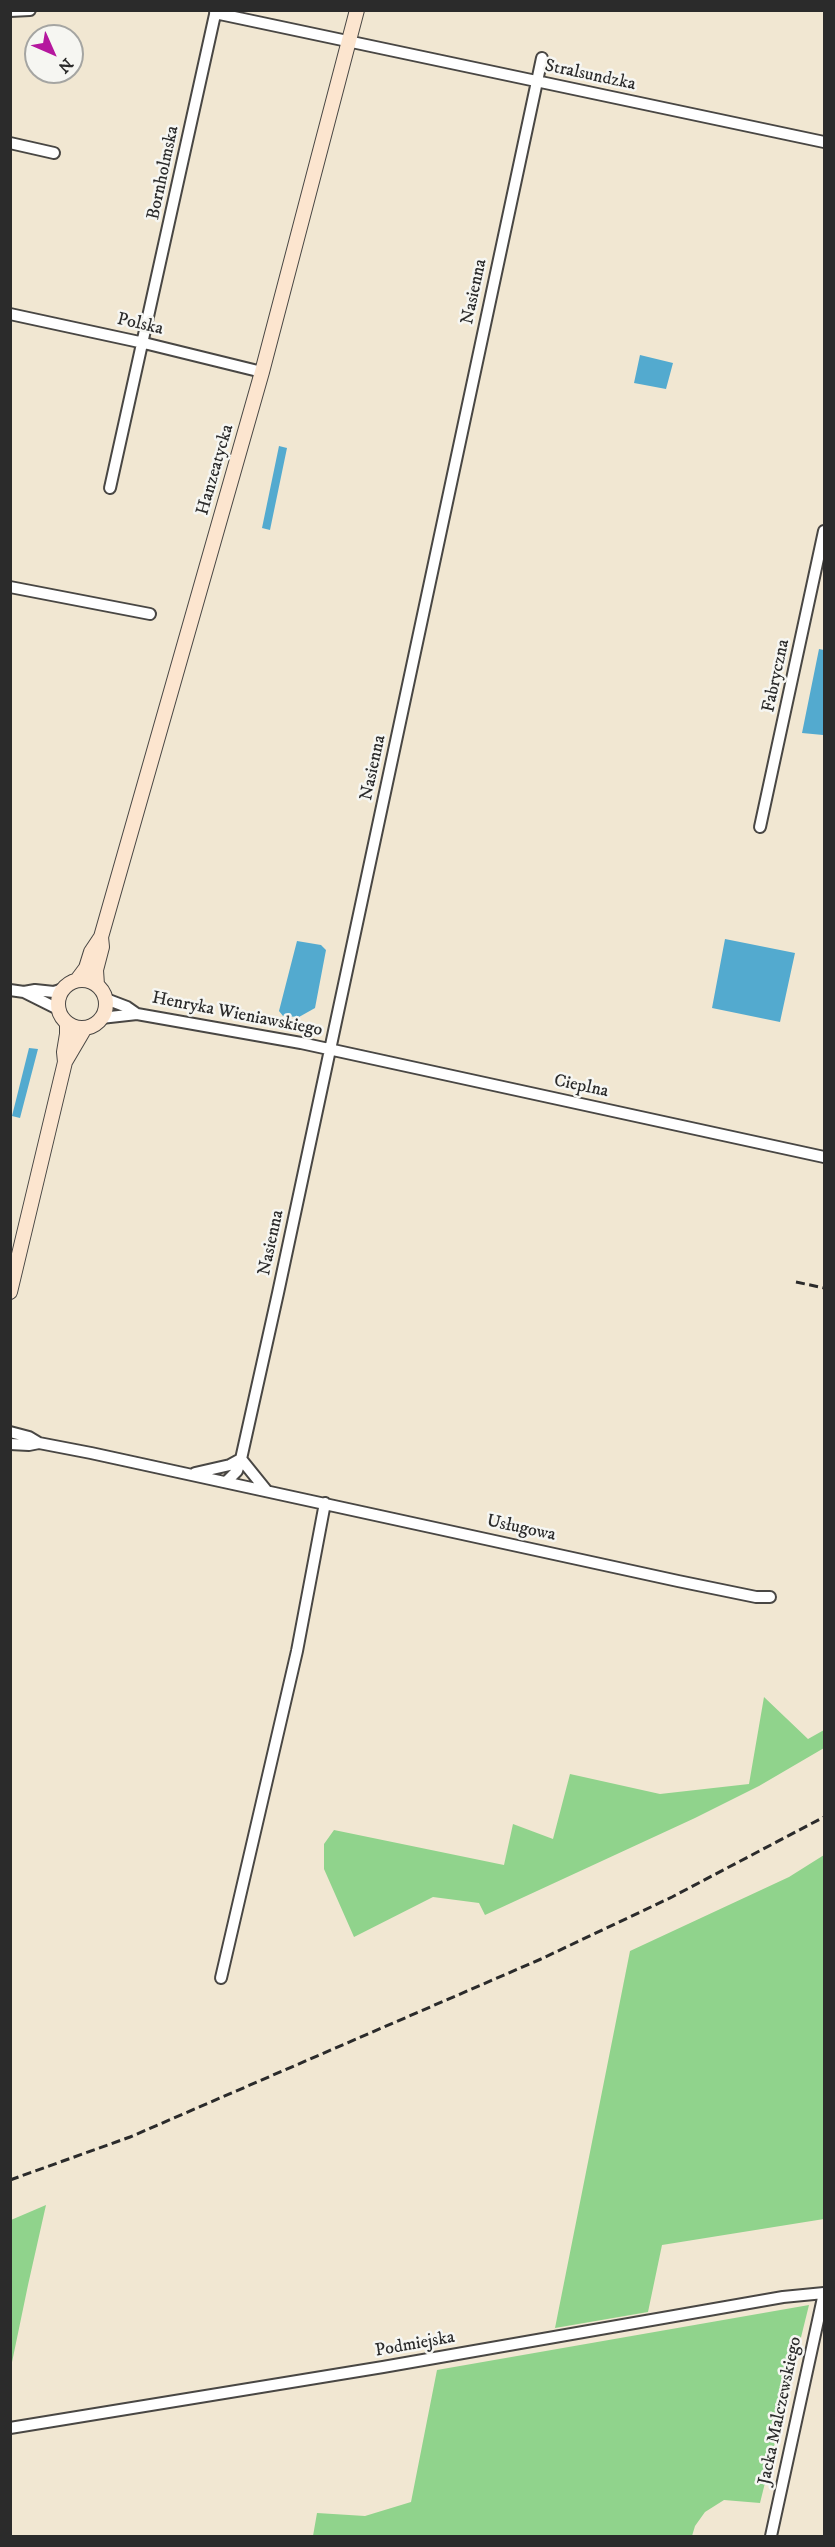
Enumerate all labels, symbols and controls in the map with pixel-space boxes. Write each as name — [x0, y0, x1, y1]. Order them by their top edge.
north arrow — [24, 24, 84, 84]
text: N — [54, 54, 77, 77]
street label: Stralsundzka — [543, 56, 637, 96]
street label: Bornholmska — [143, 124, 185, 222]
street label: Nasienna — [458, 257, 492, 327]
street label: Polska — [115, 309, 165, 341]
street label: Hanzeatycka — [193, 422, 239, 518]
street label: Fabryczna — [759, 637, 795, 715]
street label: Nasienna — [357, 733, 391, 803]
street label: Henryka Wieniawskiego — [150, 988, 324, 1042]
street label: Cieplna — [552, 1071, 610, 1103]
street label: Nasienna — [255, 1208, 289, 1278]
street label: Usługowa — [484, 1511, 558, 1547]
street label: Podmiejska — [374, 2327, 456, 2363]
street label: Jacka Malczewskiego — [755, 2335, 807, 2487]

